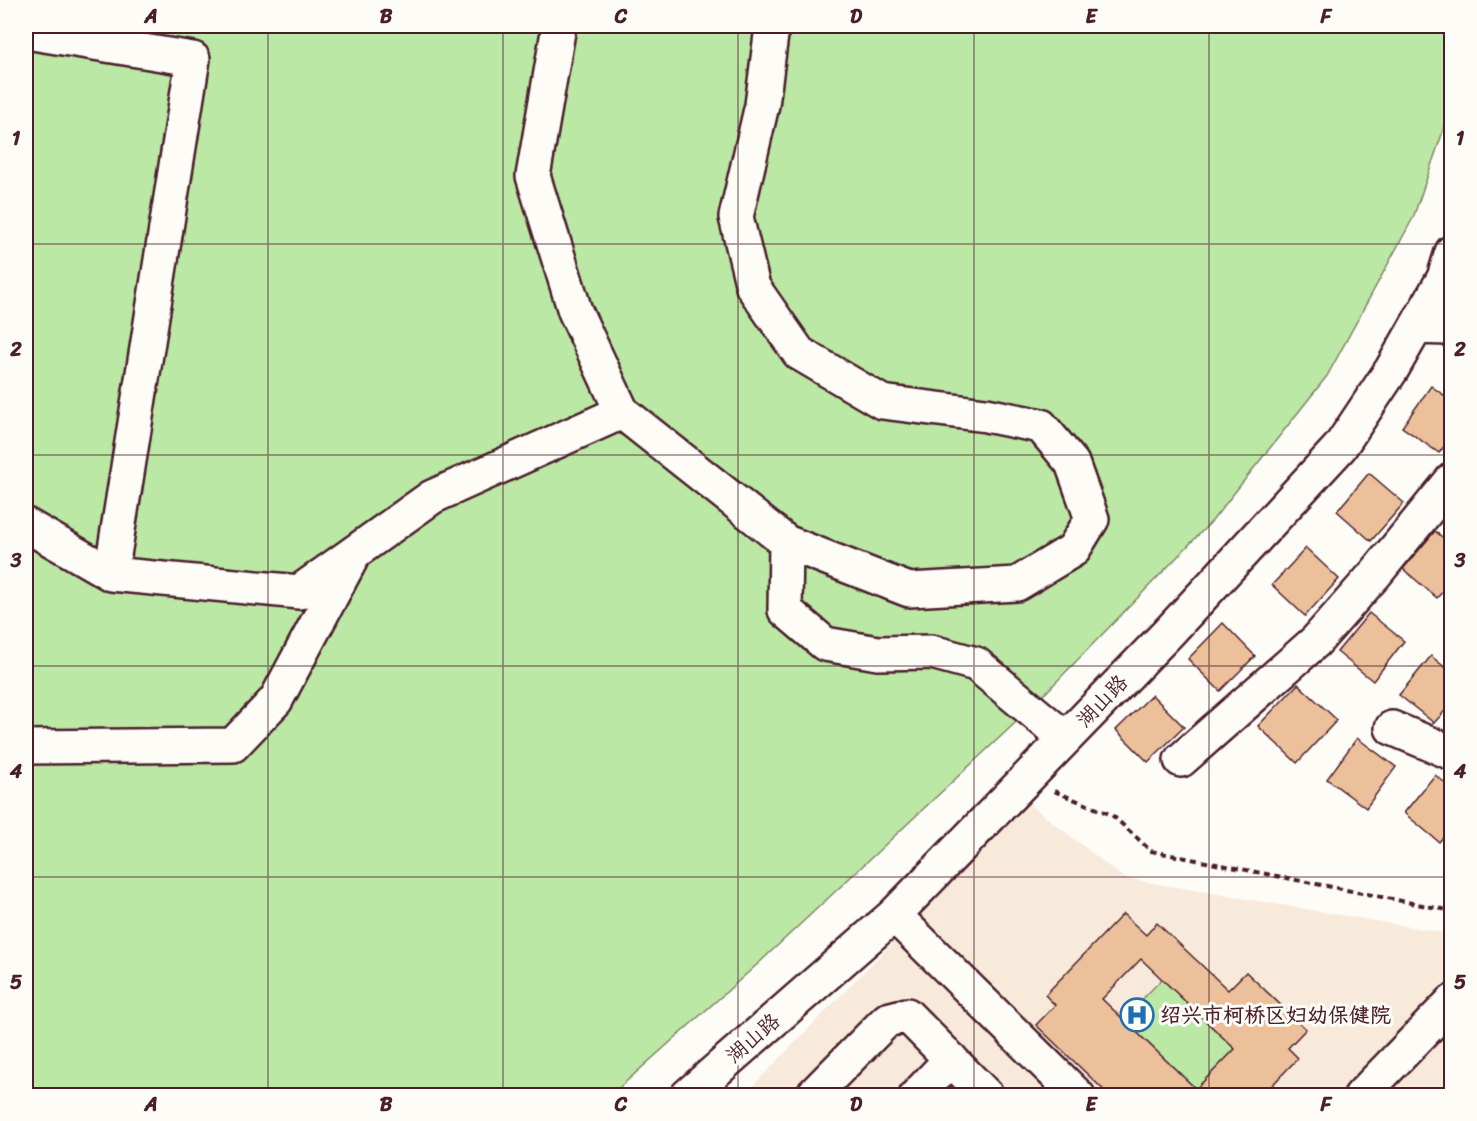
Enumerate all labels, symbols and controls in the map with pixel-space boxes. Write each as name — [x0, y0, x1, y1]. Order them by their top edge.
text: A — [143, 0, 158, 34]
text: B — [380, 0, 393, 34]
text: C — [614, 0, 628, 34]
text: D — [850, 0, 863, 34]
text: E — [1085, 0, 1098, 34]
text: F — [1320, 0, 1333, 34]
text: 1 — [12, 121, 21, 156]
text: 1 — [1456, 121, 1465, 156]
text: 2 — [9, 332, 22, 367]
text: 2 — [1453, 332, 1466, 367]
text: 3 — [10, 543, 22, 578]
text: 3 — [1454, 543, 1466, 578]
street label: 湖山路 — [1066, 665, 1138, 737]
text: 4 — [9, 754, 23, 789]
text: 4 — [1453, 754, 1467, 789]
text: 5 — [10, 965, 22, 1000]
text: 5 — [1454, 965, 1466, 1000]
place label: 绍兴市柯桥区妇幼保健院 — [1160, 996, 1391, 1034]
hospital icon: 绍兴市柯桥区妇幼保健院 — [1119, 997, 1155, 1033]
street label: 湖山路 — [717, 1003, 789, 1073]
text: A — [143, 1087, 158, 1121]
text: B — [380, 1087, 393, 1121]
text: C — [614, 1087, 628, 1121]
text: D — [850, 1087, 863, 1121]
text: E — [1085, 1087, 1098, 1121]
text: F — [1320, 1087, 1333, 1121]

